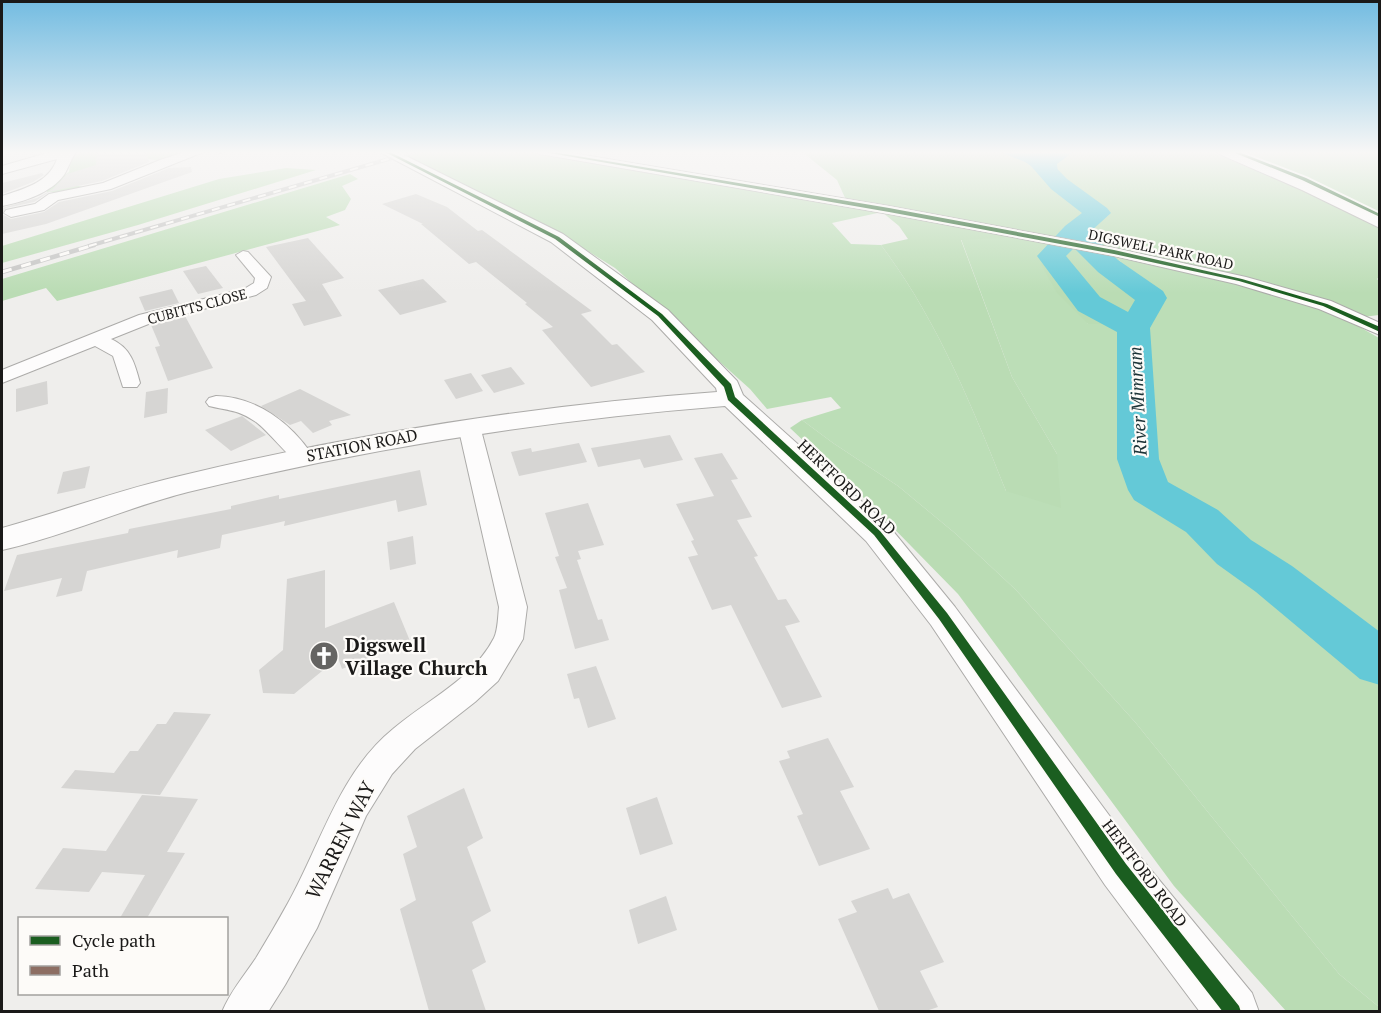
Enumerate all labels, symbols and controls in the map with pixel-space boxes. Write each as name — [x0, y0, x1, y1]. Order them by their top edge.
street label: DIGSWELL PARK ROAD — [1087, 224, 1235, 274]
street label: CUBITTS CLOSE — [145, 284, 249, 328]
water label: River Mimram — [1122, 346, 1152, 457]
street label: STATION ROAD — [305, 423, 419, 467]
street label: HERTFORD ROAD — [793, 434, 901, 540]
place label: Digswell Village Church — [345, 631, 488, 681]
church icon: Digswell Village Church — [308, 640, 340, 672]
street label: WARREN WAY — [299, 776, 381, 903]
street label: HERTFORD ROAD — [1097, 815, 1193, 931]
legend — [18, 917, 228, 995]
text: Cycle path — [72, 928, 156, 952]
text: Path — [72, 958, 109, 982]

